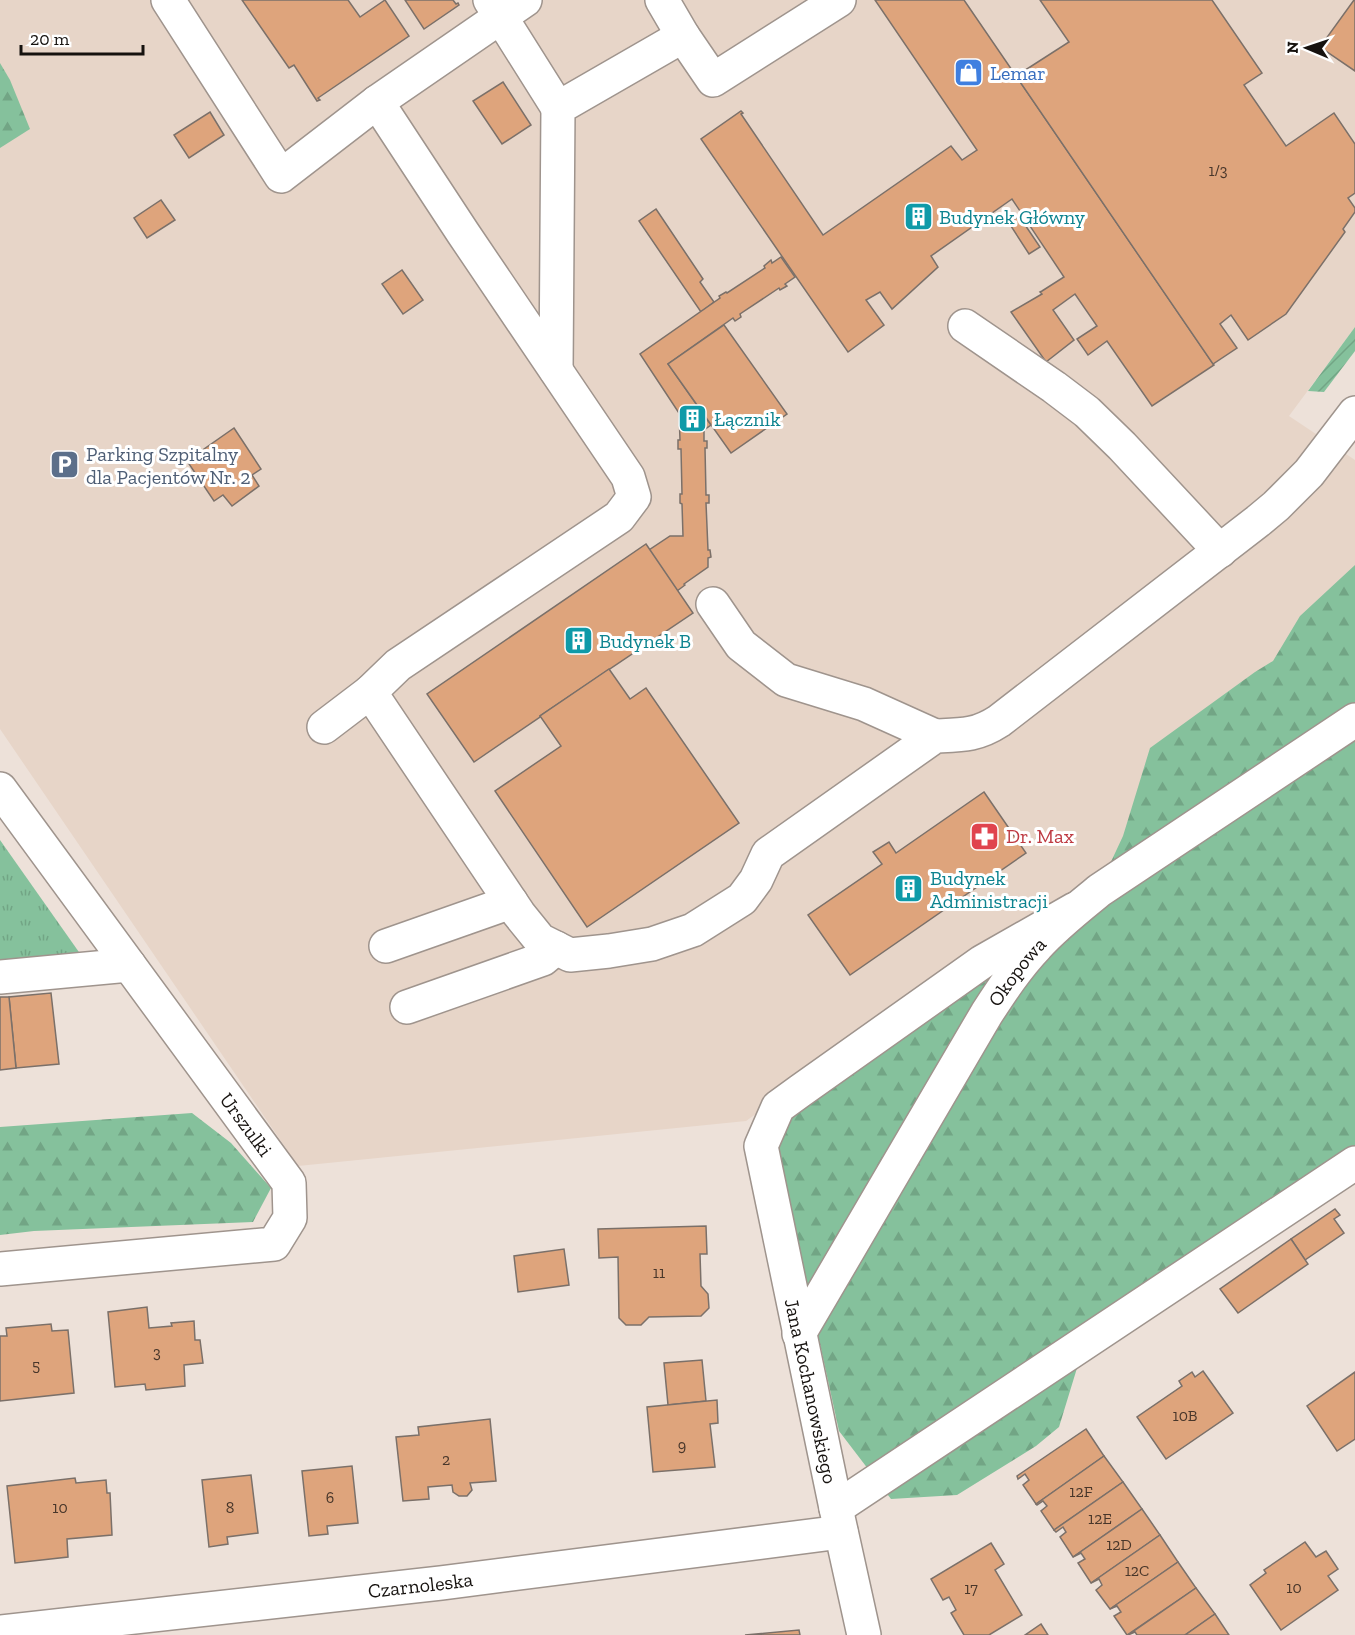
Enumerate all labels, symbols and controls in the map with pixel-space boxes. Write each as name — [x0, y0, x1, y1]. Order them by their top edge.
scale bar — [21, 18, 142, 56]
north arrow — [1277, 18, 1337, 78]
text: 20 m — [30, 28, 70, 50]
text: N — [1283, 41, 1302, 54]
shop icon: Lemar — [953, 57, 985, 89]
place label: Lemar — [990, 61, 1046, 85]
house number: 1/3 — [1208, 161, 1228, 180]
building icon: Budynek Główny — [902, 201, 934, 233]
place label: Budynek Główny — [939, 205, 1086, 229]
building icon: Łącznik — [677, 403, 709, 435]
place label: Łącznik — [714, 407, 781, 431]
place label: Parking Szpitalny dla Pacjentów Nr. 2 — [86, 442, 251, 489]
parking icon: Parking Szpitalny dla Pacjentów Nr. 2 — [49, 449, 81, 481]
building icon: Budynek B — [562, 625, 594, 657]
place label: Budynek B — [599, 629, 691, 653]
pharmacy icon: Dr. Max — [969, 820, 1001, 852]
place label: Dr. Max — [1006, 824, 1074, 848]
place label: Budynek Administracji — [930, 866, 1048, 913]
building icon: Budynek Administracji — [893, 873, 925, 905]
street label: Okopowa — [983, 932, 1051, 1011]
street label: Urszulki — [215, 1088, 278, 1161]
house number: 11 — [653, 1263, 665, 1282]
street label: Jana Kochanowskiego — [780, 1296, 842, 1486]
house number: 3 — [153, 1343, 161, 1362]
house number: 5 — [32, 1356, 40, 1375]
house number: 10B — [1172, 1406, 1198, 1425]
house number: 9 — [678, 1436, 686, 1455]
house number: 2 — [442, 1450, 450, 1469]
house number: 12F — [1069, 1482, 1093, 1501]
house number: 6 — [326, 1488, 334, 1507]
house number: 10 — [52, 1498, 68, 1517]
house number: 8 — [226, 1498, 234, 1517]
house number: 12E — [1088, 1509, 1112, 1528]
house number: 12D — [1106, 1535, 1132, 1554]
house number: 12C — [1125, 1561, 1149, 1580]
street label: Czarnoleska — [367, 1567, 475, 1603]
house number: 10 — [1286, 1578, 1302, 1597]
house number: 17 — [964, 1579, 978, 1598]

